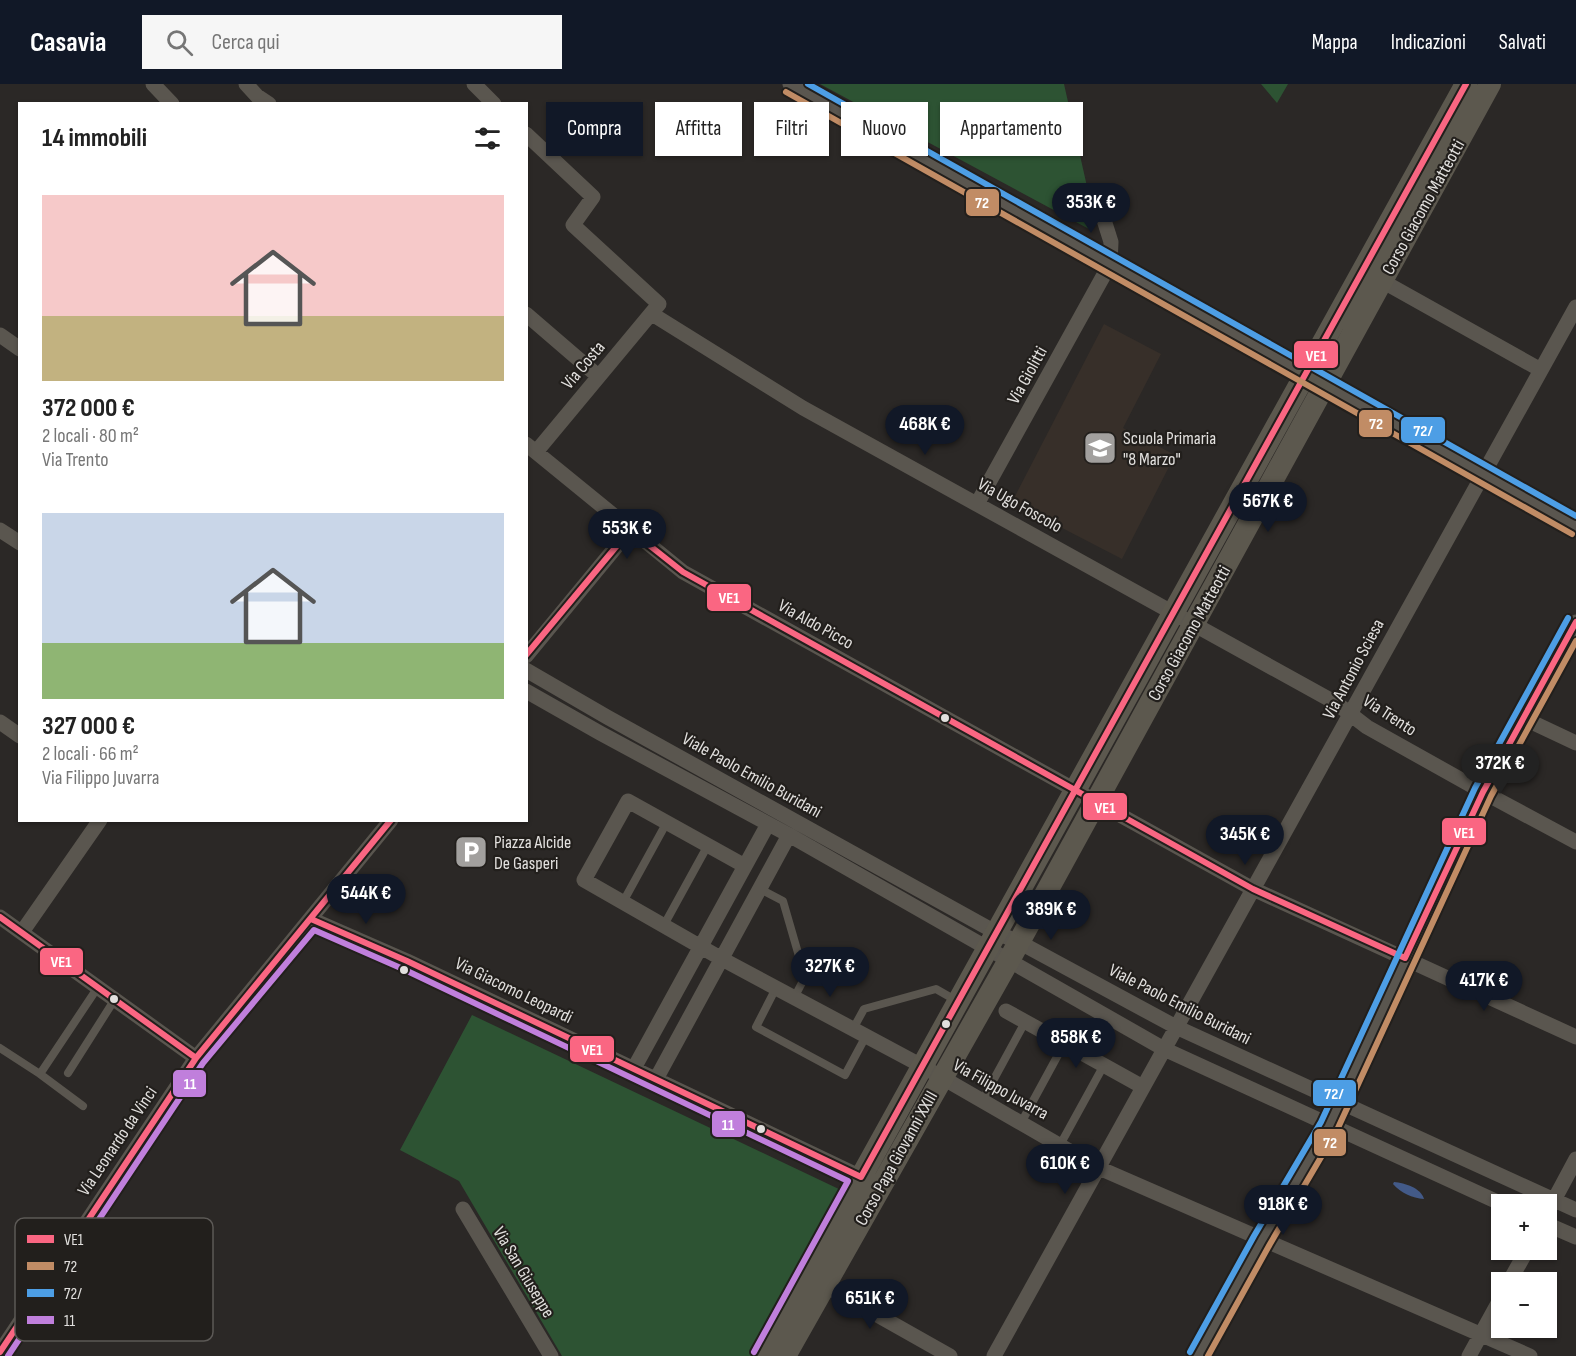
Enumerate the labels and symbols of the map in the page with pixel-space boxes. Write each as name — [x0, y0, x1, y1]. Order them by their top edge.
street label: Corso Giacomo Matteotti — [1378, 136, 1469, 278]
pin: 353K € — [1042, 183, 1140, 234]
line badge: 72 — [965, 188, 1000, 217]
text: 72 — [975, 194, 989, 213]
street label: Via Costa — [557, 337, 609, 394]
line badge: VE1 — [1293, 340, 1339, 369]
street label: Via Giolitti — [1003, 343, 1052, 408]
text: VE1 — [1305, 347, 1327, 366]
pin: 468K € — [876, 405, 974, 456]
line badge: 72 — [1358, 409, 1393, 438]
text: 72 — [1369, 415, 1383, 434]
line badge: 72/ — [1400, 416, 1446, 444]
text: 72/ — [1413, 422, 1434, 441]
place label: Scuola Primaria "8 Marzo" — [1123, 428, 1216, 470]
school or university icon: Scuola Primaria "8 Marzo" — [1082, 430, 1118, 466]
street label: Via Ugo Foscolo — [974, 474, 1066, 537]
pin: 567K € — [1219, 482, 1317, 533]
pin: 553K € — [578, 509, 676, 560]
street label: Corso Giacomo Matteotti — [1144, 562, 1235, 704]
line badge: VE1 — [706, 583, 752, 612]
text: VE1 — [718, 589, 740, 608]
street label: Via Aldo Picco — [774, 595, 857, 654]
street label: Via Antonio Sciesa — [1318, 616, 1389, 723]
street label: Via Trento — [1359, 690, 1421, 741]
unlabelled marker — [939, 712, 951, 724]
street label: Viale Paolo Emilio Buridani — [678, 728, 825, 823]
pin: 372K € — [1451, 744, 1549, 795]
line badge: VE1 — [1082, 792, 1128, 821]
text: VE1 — [1094, 799, 1116, 818]
pin: 345K € — [1196, 815, 1294, 866]
line badge: VE1 — [1441, 817, 1487, 846]
text: VE1 — [1453, 824, 1475, 843]
place label: Piazza Alcide De Gasperi — [494, 832, 571, 874]
parking icon: Piazza Alcide De Gasperi — [453, 834, 489, 870]
pin: 544K € — [317, 874, 415, 925]
pin: 389K € — [1002, 890, 1100, 941]
line badge: VE1 — [39, 947, 84, 976]
pin: 327K € — [781, 947, 879, 998]
text: VE1 — [50, 953, 72, 972]
street label: Via Giacomo Leopardi — [452, 953, 576, 1028]
street label: Viale Paolo Emilio Buridani — [1105, 960, 1254, 1049]
pin: 417K € — [1435, 961, 1533, 1012]
unlabelled marker — [398, 964, 410, 976]
unlabelled marker — [108, 993, 120, 1005]
unlabelled marker — [940, 1018, 952, 1030]
pin: 858K € — [1027, 1018, 1125, 1069]
line badge: VE1 — [569, 1035, 615, 1063]
text: VE1 — [581, 1041, 603, 1060]
street label: Via Filippo Juvarra — [949, 1055, 1052, 1124]
line badge: 11 — [172, 1069, 207, 1098]
text: 11 — [184, 1075, 197, 1094]
line badge: 72/ — [1312, 1079, 1357, 1107]
street label: Via Leonardo da Vinci — [73, 1083, 162, 1200]
text: 72/ — [1324, 1085, 1345, 1104]
street label: Corso Papa Giovanni XXIII — [851, 1087, 942, 1229]
line badge: 11 — [711, 1110, 746, 1138]
text: 11 — [722, 1116, 735, 1135]
unlabelled marker — [755, 1123, 767, 1135]
line badge: 72 — [1313, 1128, 1347, 1157]
text: 72 — [1323, 1134, 1337, 1153]
pin: 610K € — [1016, 1144, 1114, 1195]
pin: 918K € — [1234, 1185, 1332, 1236]
legend — [15, 1218, 213, 1341]
street label: Via San Giuseppe — [488, 1223, 559, 1321]
text: VE1 — [64, 1231, 84, 1250]
text: 72 — [64, 1258, 77, 1277]
pin: 651K € — [821, 1279, 919, 1330]
text: 72/ — [64, 1285, 82, 1304]
text: 11 — [64, 1312, 76, 1331]

